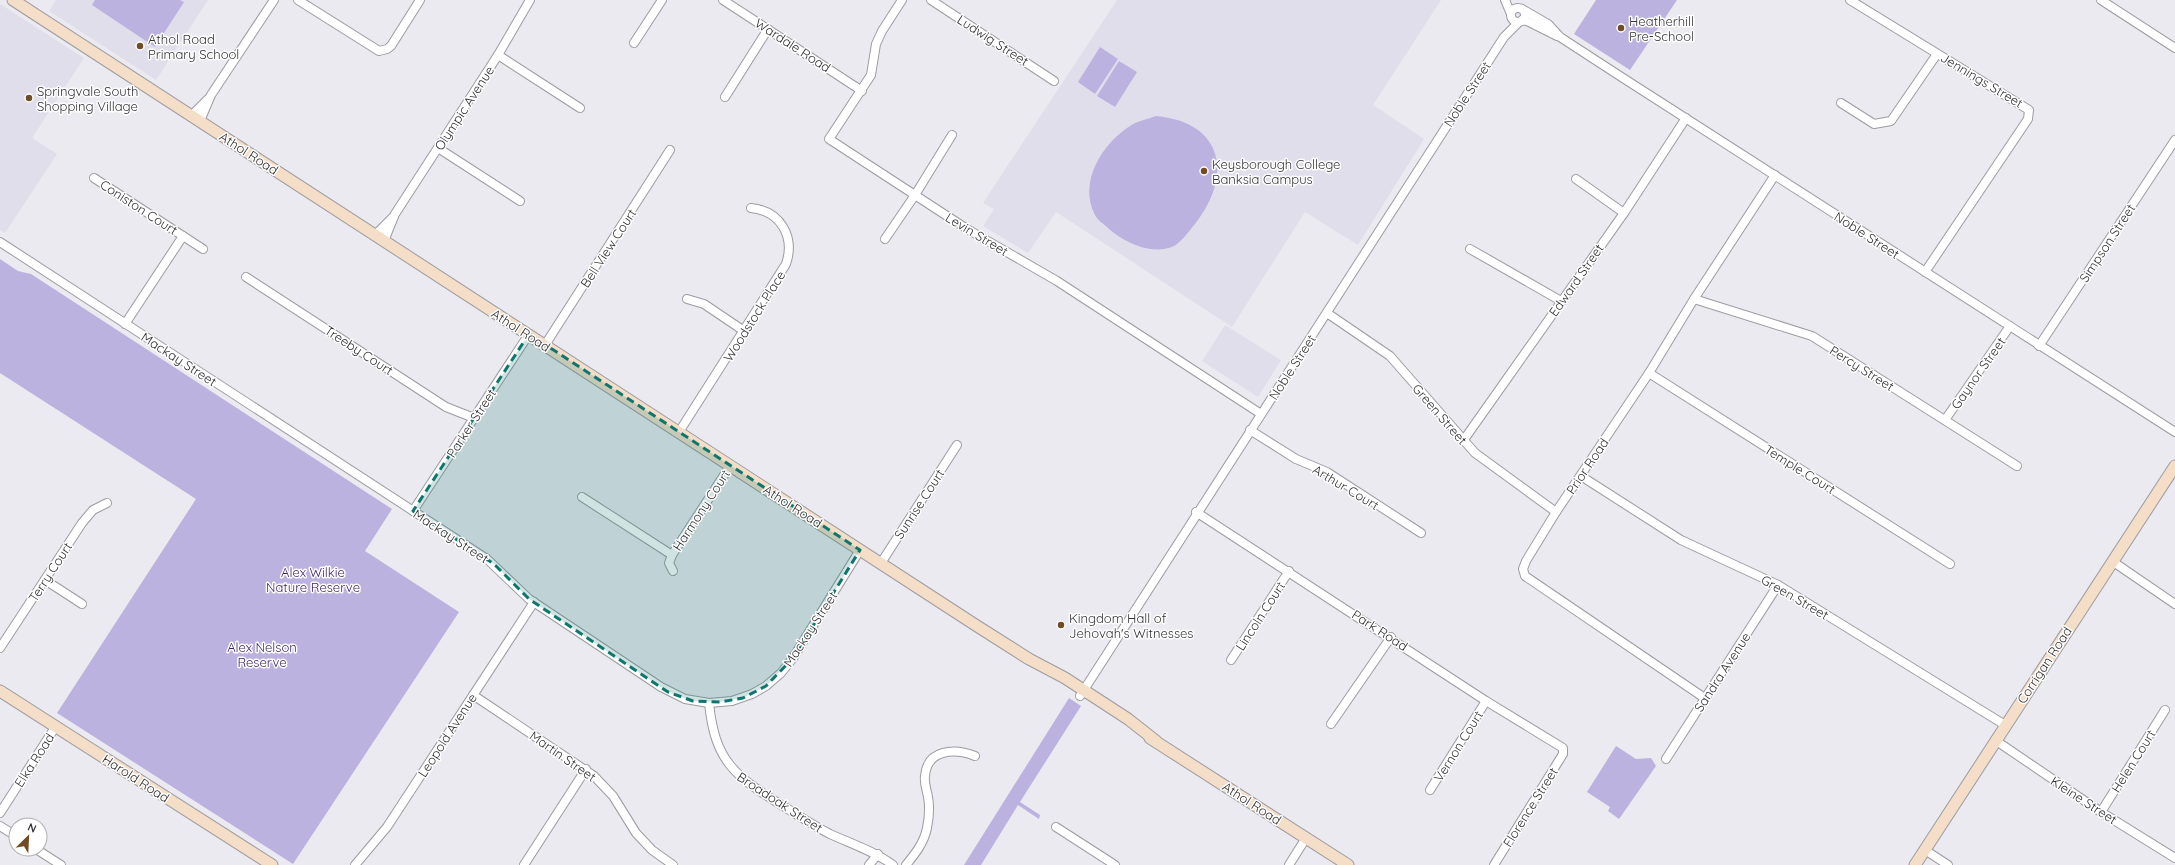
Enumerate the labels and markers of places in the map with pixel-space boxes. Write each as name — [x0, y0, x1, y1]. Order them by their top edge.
place label: Heatherhill Pre-School — [1629, 13, 1694, 44]
marker: Heatherhill Pre-School — [1616, 23, 1626, 33]
place label: Athol Road Primary School — [148, 31, 239, 62]
marker: Athol Road Primary School — [135, 41, 145, 51]
place label: Springvale South Shopping Village — [37, 83, 138, 114]
marker: Springvale South Shopping Village — [24, 93, 34, 103]
place label: Keysborough College Banksia Campus — [1212, 156, 1340, 187]
marker: Keysborough College Banksia Campus — [1199, 166, 1209, 176]
place label: Kingdom Hall of Jehovah's Witnesses — [1069, 610, 1193, 641]
marker: Kingdom Hall of Jehovah's Witnesses — [1056, 620, 1066, 630]

